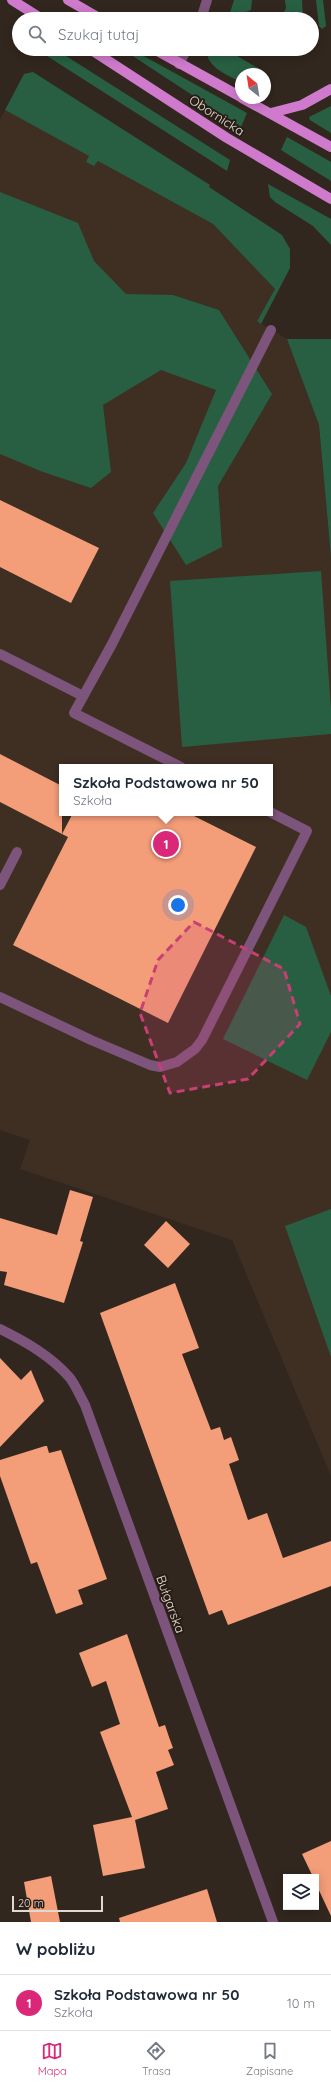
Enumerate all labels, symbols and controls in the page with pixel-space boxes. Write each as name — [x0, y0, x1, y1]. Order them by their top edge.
search box — [12, 12, 319, 56]
icon: search — [26, 23, 48, 45]
text: Szukaj tutaj — [58, 25, 139, 44]
north arrow — [235, 68, 271, 104]
street label: Obornicka — [186, 91, 248, 139]
popup — [59, 764, 273, 816]
text: Szkoła Podstawowa nr 50 — [73, 773, 259, 792]
text: Szkoła — [73, 792, 112, 808]
pin: 1 — [153, 829, 179, 859]
your location — [168, 895, 188, 915]
street label: Bułgarska — [153, 1573, 189, 1635]
map controls — [283, 1874, 319, 1910]
button: layers — [283, 1874, 319, 1910]
scale bar — [12, 1894, 103, 1913]
text: 20 m — [18, 1896, 44, 1910]
text: W pobliżu — [16, 1938, 96, 1959]
text: Szkoła Podstawowa nr 50 — [54, 1985, 239, 2004]
text: 1 — [26, 1995, 32, 2011]
text: 10 m — [287, 1995, 315, 2011]
text: Szkoła — [54, 2004, 93, 2020]
tab: Mapa — [38, 2040, 67, 2078]
tab: Trasa — [142, 2040, 171, 2078]
tab: Zapisane — [246, 2040, 293, 2078]

